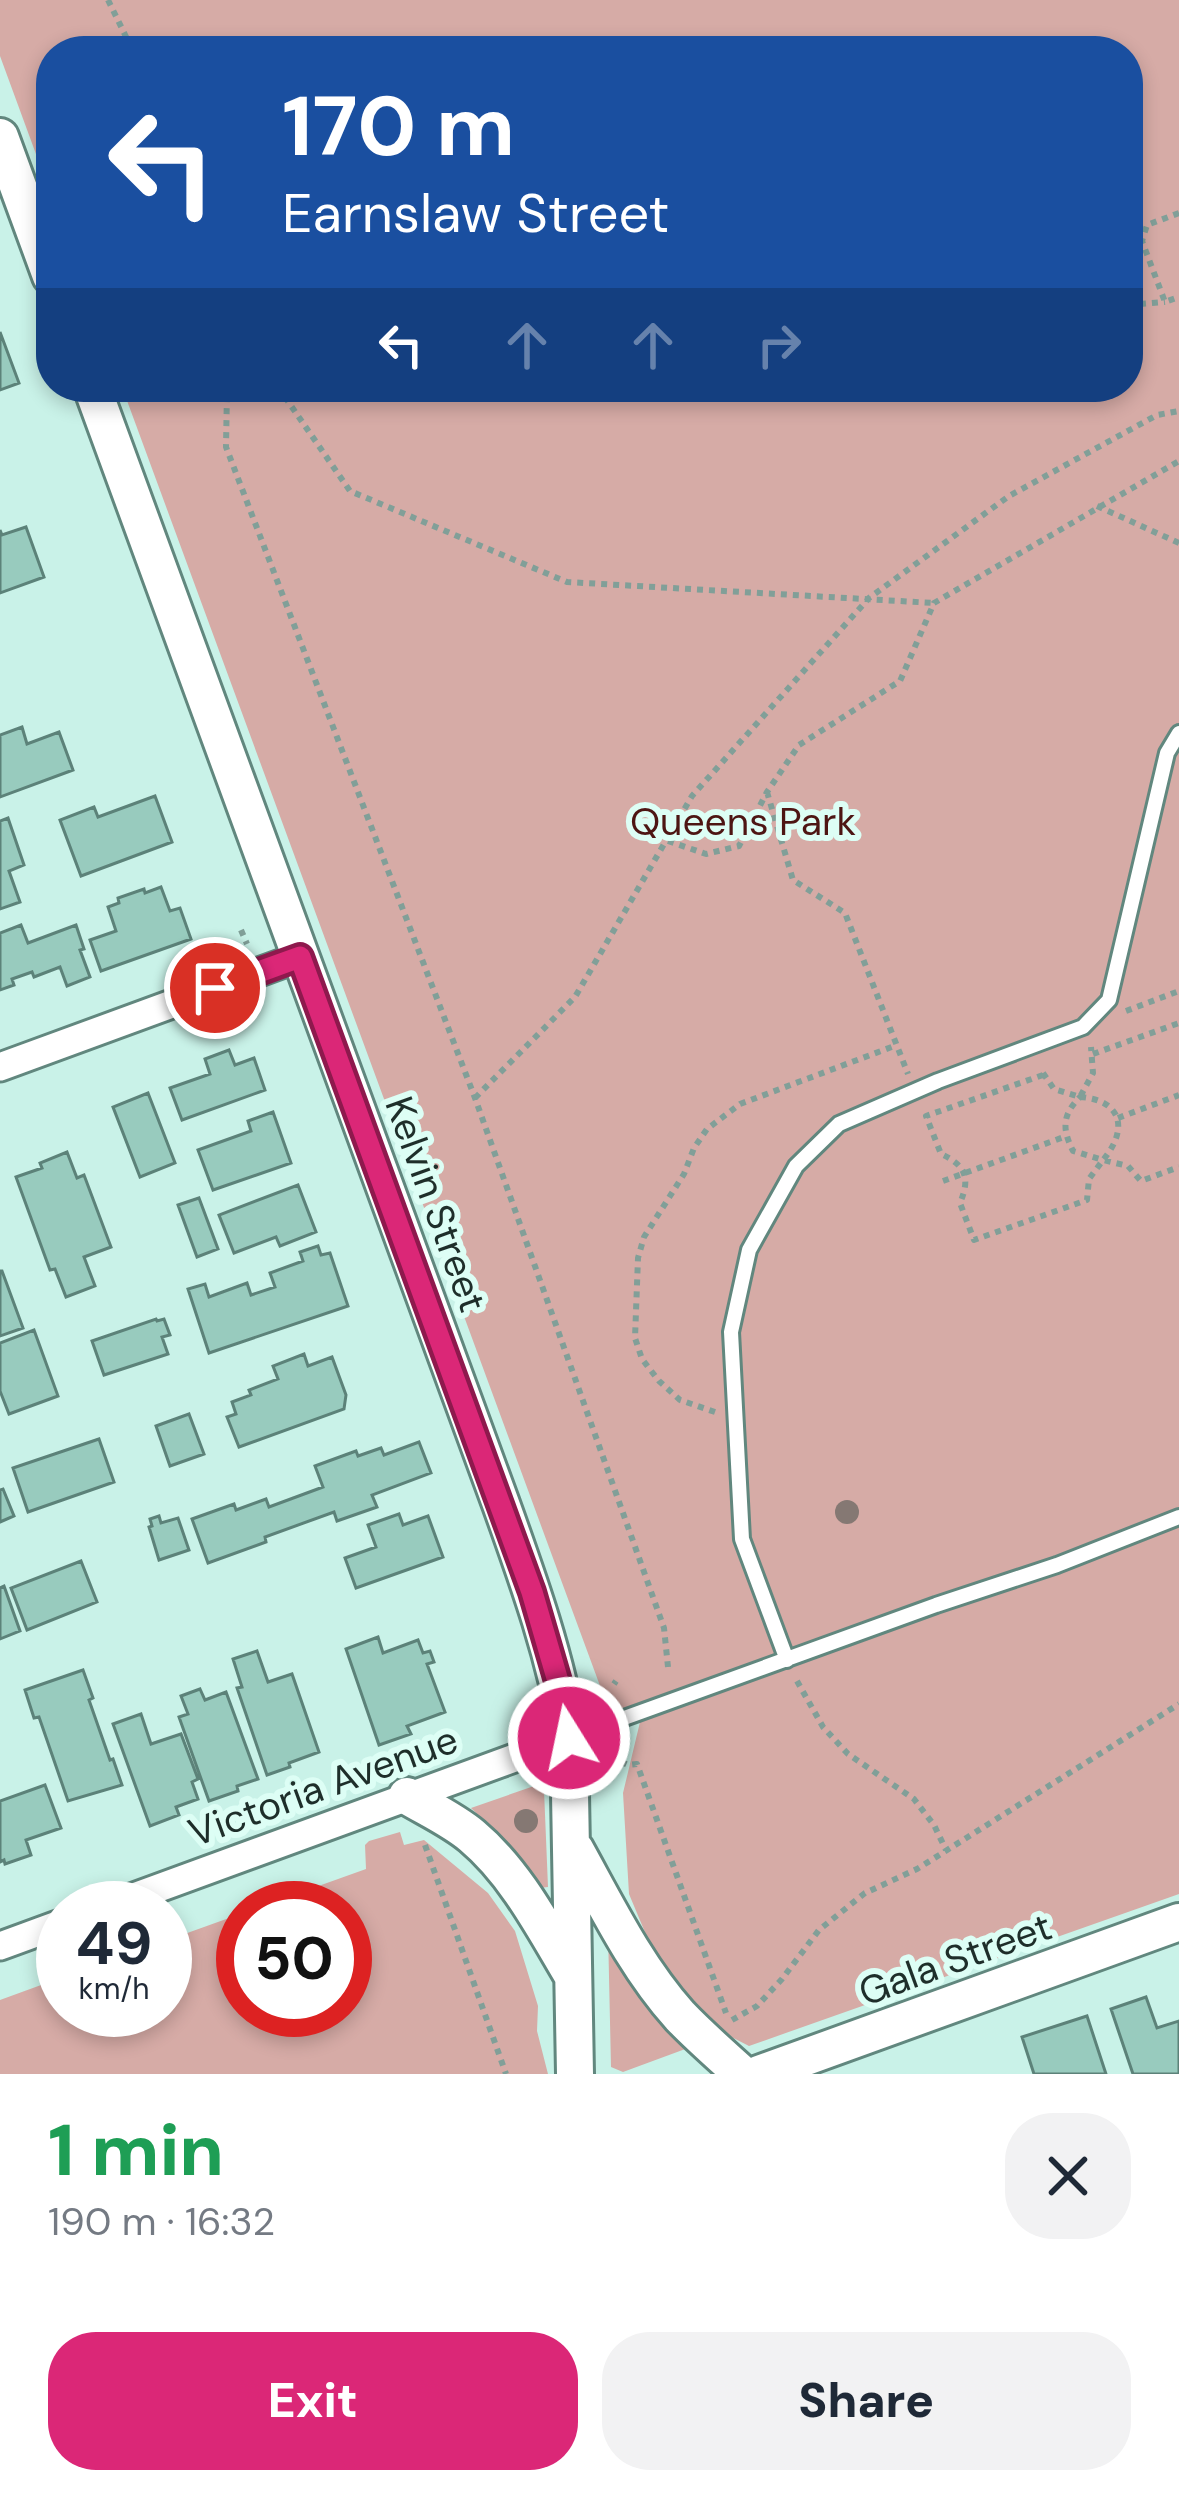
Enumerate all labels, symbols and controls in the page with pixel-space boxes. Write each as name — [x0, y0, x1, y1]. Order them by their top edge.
text: 170 m — [282, 72, 515, 181]
icon: left — [84, 84, 240, 240]
text: Earnslaw Street — [282, 178, 669, 249]
icon: left — [368, 312, 434, 378]
icon: ahead — [494, 312, 560, 378]
icon: ahead — [620, 312, 686, 378]
icon: right — [746, 312, 812, 378]
park label: Queens Park — [630, 796, 856, 847]
pin — [164, 937, 266, 1039]
icon: arrive — [182, 955, 248, 1021]
street label: Kelvin Street — [373, 1089, 499, 1319]
position arrow — [506, 1675, 632, 1801]
street label: Victoria Avenue — [181, 1714, 465, 1858]
speed limit sign: 50 — [216, 1881, 372, 2037]
street label: Gala Street — [852, 1901, 1058, 2017]
text: 49 — [75, 1904, 153, 1983]
text: km/h — [79, 1969, 149, 2008]
text: 1 min — [48, 2104, 224, 2197]
button: close — [1005, 2113, 1131, 2239]
text: 190 m · 16:32 — [48, 2196, 275, 2247]
button: Exit — [48, 2332, 578, 2470]
button: Share — [602, 2332, 1131, 2470]

